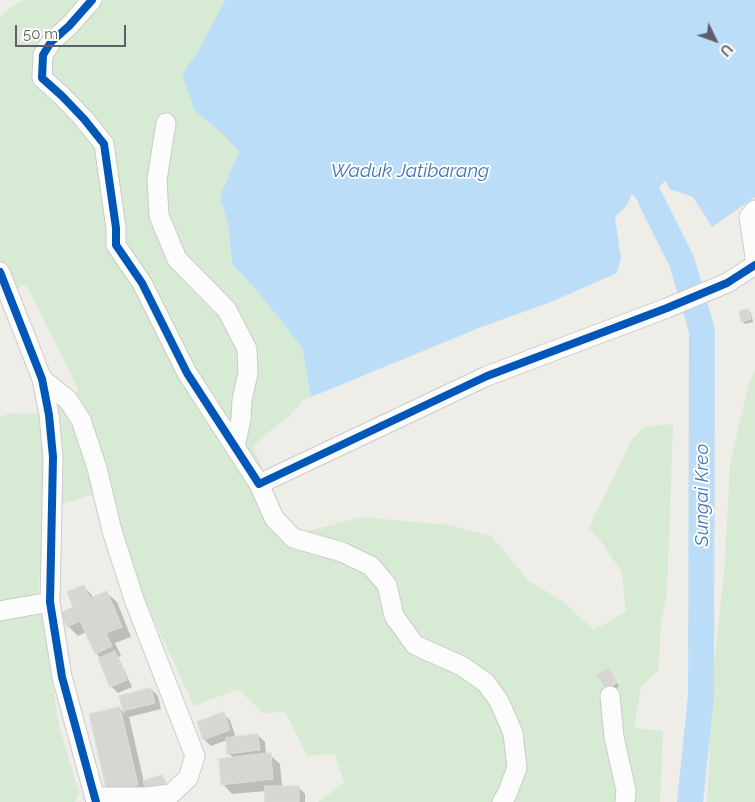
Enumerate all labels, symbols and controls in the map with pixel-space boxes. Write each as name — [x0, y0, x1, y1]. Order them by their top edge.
scale bar — [18, 15, 129, 47]
north arrow — [690, 15, 740, 65]
text: 50 m — [23, 25, 58, 43]
text: U — [717, 41, 736, 59]
water label: Waduk Jatibarang — [331, 160, 489, 182]
water label: Sungai Kreo — [691, 444, 713, 546]

